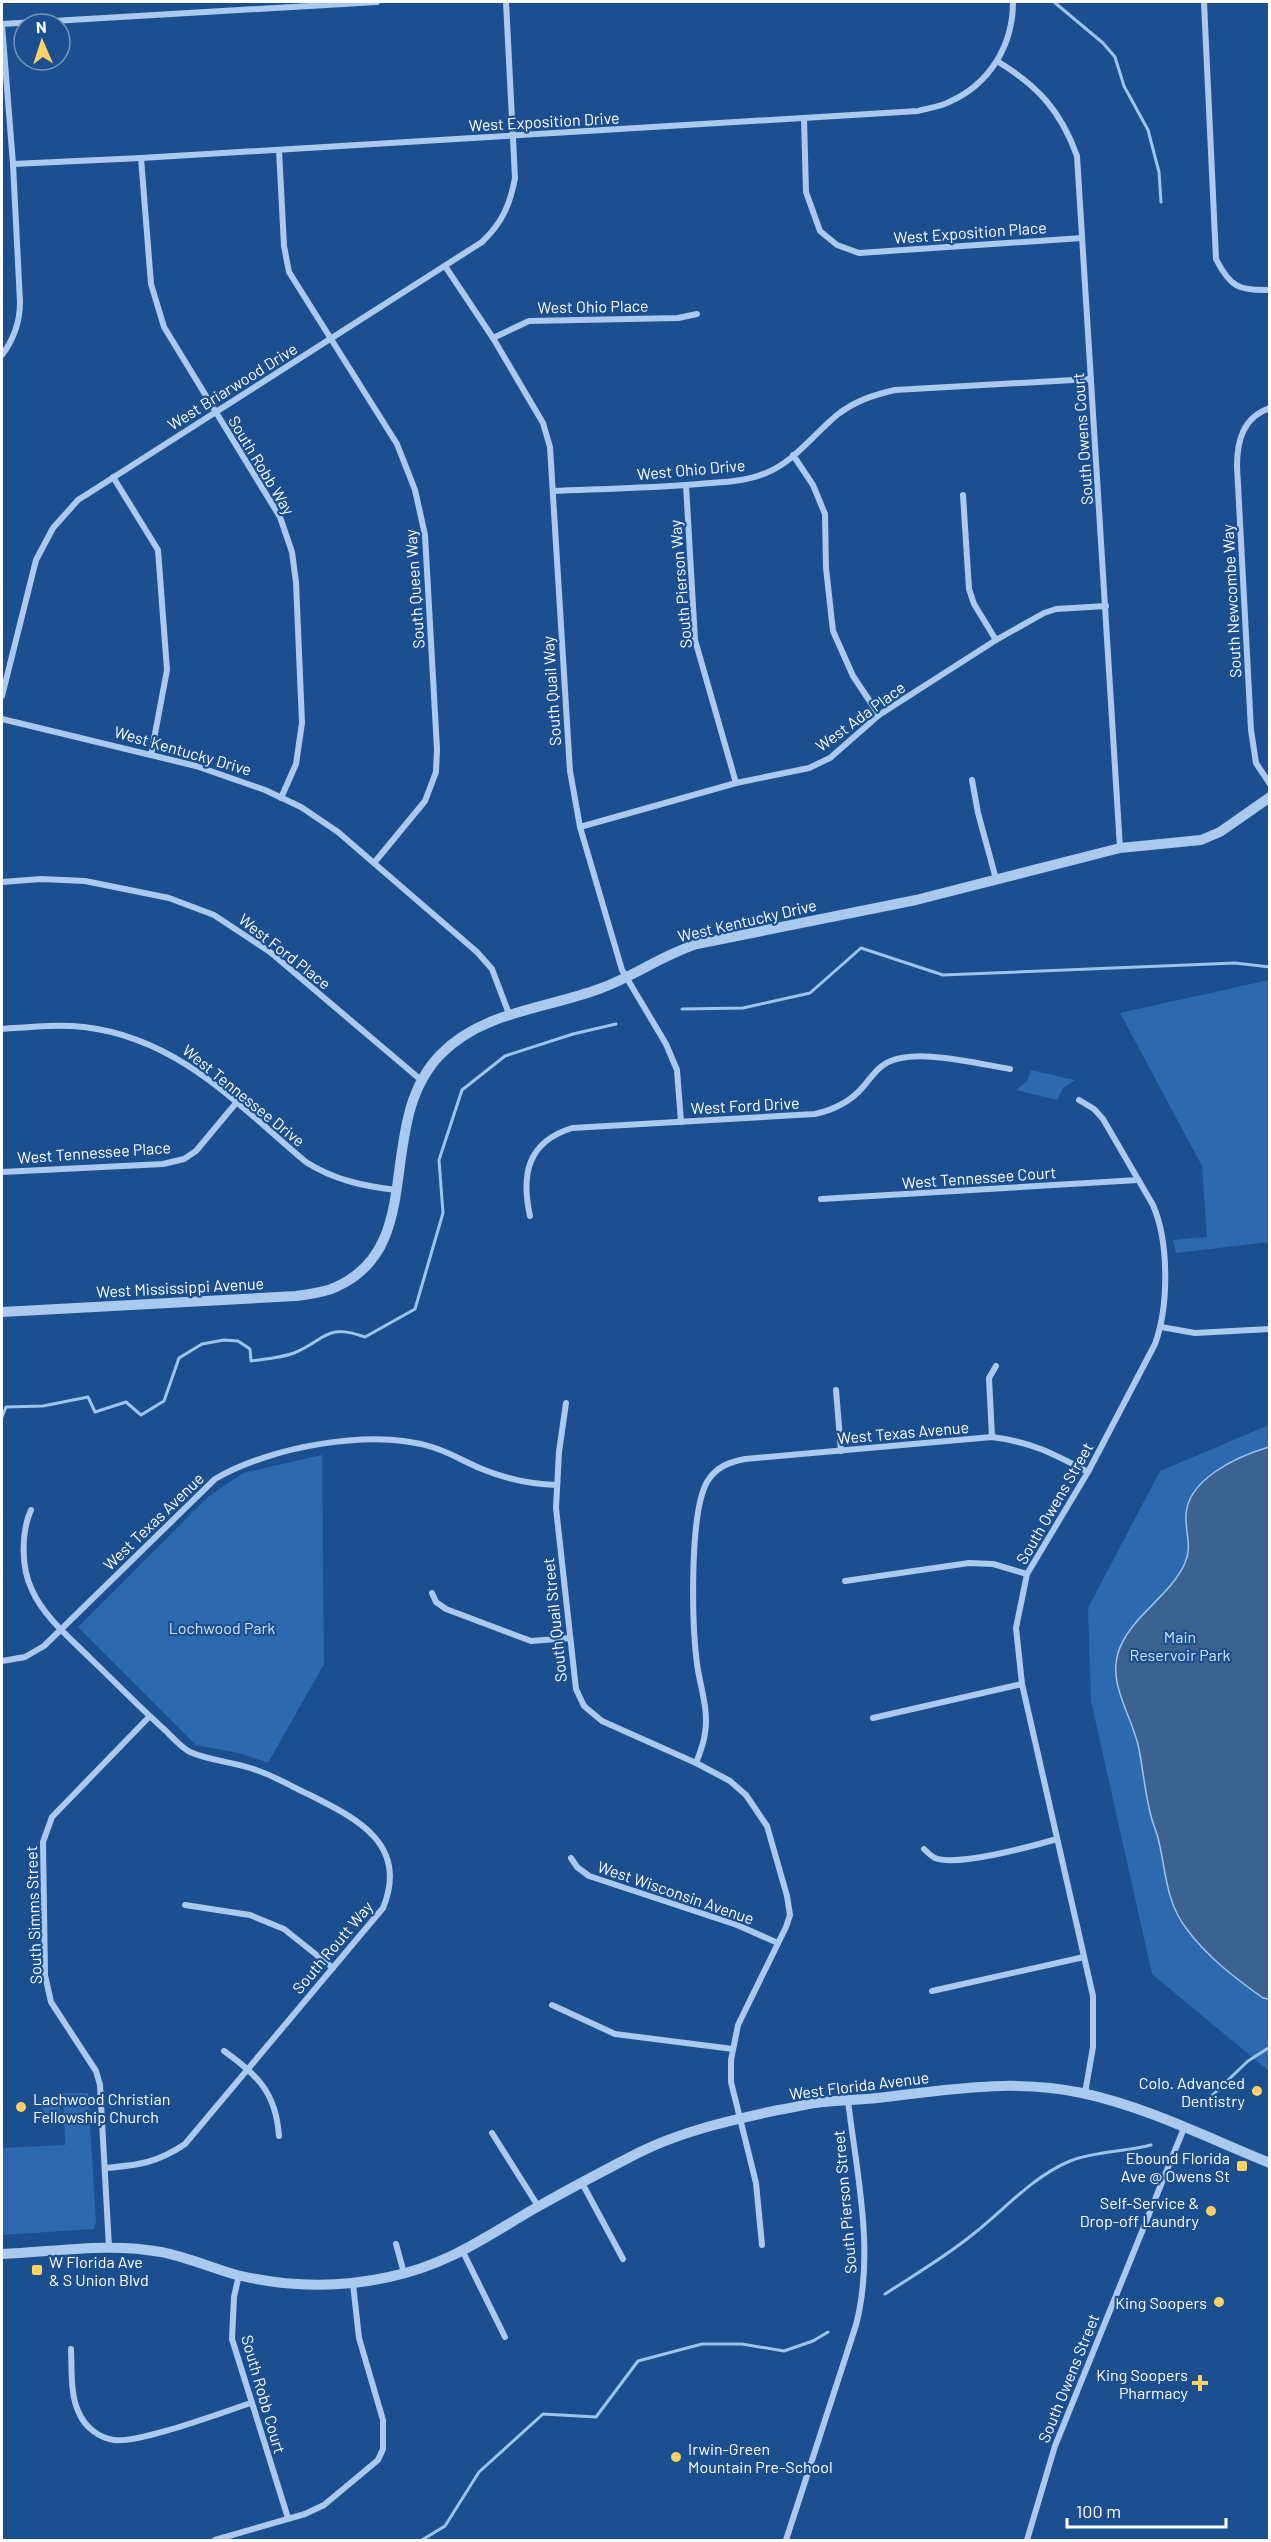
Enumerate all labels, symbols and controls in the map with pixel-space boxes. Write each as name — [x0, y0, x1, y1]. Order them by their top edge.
north arrow — [12, 12, 72, 72]
text: N — [35, 17, 47, 36]
street label: West Exposition Drive — [468, 108, 620, 134]
street label: West Exposition Place — [893, 217, 1047, 247]
street label: West Ohio Place — [537, 296, 649, 316]
street label: West Briarwood Drive — [164, 338, 300, 434]
street label: South Owens Court — [1068, 372, 1096, 506]
street label: South Robb Way — [225, 412, 299, 518]
street label: West Ohio Drive — [636, 455, 746, 483]
street label: South Pierson Way — [665, 518, 695, 649]
street label: South Newcombe Way — [1217, 523, 1245, 678]
street label: South Queen Way — [400, 528, 428, 649]
street label: South Quail Way — [538, 635, 564, 747]
street label: West Ada Place — [811, 677, 909, 755]
street label: West Kentucky Drive — [112, 721, 254, 779]
street label: West Kentucky Drive — [676, 895, 818, 945]
street label: West Ford Place — [235, 909, 335, 993]
street label: West Tennessee Drive — [179, 1040, 309, 1150]
street label: West Ford Drive — [690, 1093, 800, 1117]
street label: West Tennessee Place — [17, 1137, 171, 1167]
street label: West Tennessee Court — [901, 1162, 1057, 1192]
street label: West Mississippi Avenue — [96, 1273, 264, 1301]
street label: West Texas Avenue — [836, 1417, 970, 1447]
street label: South Owens Street — [1011, 1439, 1097, 1567]
street label: West Texas Avenue — [99, 1468, 207, 1574]
street label: South Quail Street — [538, 1557, 570, 1683]
park label: Lochwood Park — [169, 1618, 275, 1637]
park label: Main Reservoir Park — [1129, 1627, 1231, 1664]
street label: South Simms Street — [21, 1845, 45, 1985]
street label: West Wisconsin Avenue — [595, 1856, 757, 1928]
street label: South Routt Way — [288, 1896, 377, 1997]
street label: West Florida Avenue — [788, 2067, 930, 2103]
place label: Colo. Advanced Dentistry — [1139, 2073, 1246, 2110]
marker: Colo. Advanced Dentistry — [1250, 2084, 1264, 2098]
place label: Lachwood Christian Fellowship Church — [33, 2089, 170, 2126]
marker: Lachwood Christian Fellowship Church — [14, 2100, 28, 2114]
street label: South Pierson Street — [828, 2129, 860, 2275]
place label: Ebound Florida Ave @ Owens St — [1121, 2148, 1230, 2185]
marker: Ebound Florida Ave @ Owens St — [1235, 2159, 1249, 2173]
place label: Self-Service & Drop-off Laundry — [1080, 2193, 1200, 2230]
marker: Self-Service & Drop-off Laundry — [1204, 2204, 1218, 2218]
place label: W Florida Ave & S Union Blvd — [49, 2252, 149, 2289]
marker: W Florida Ave & S Union Blvd — [30, 2263, 44, 2277]
place label: King Soopers — [1115, 2293, 1207, 2312]
marker: King Soopers — [1212, 2295, 1226, 2309]
street label: South Owens Street — [1033, 2311, 1103, 2445]
street label: South Robb Court — [238, 2333, 290, 2455]
place label: King Soopers Pharmacy — [1096, 2365, 1189, 2402]
marker: King Soopers Pharmacy — [1193, 2376, 1207, 2390]
place label: Irwin-Green Mountain Pre-School — [688, 2439, 833, 2476]
marker: Irwin-Green Mountain Pre-School — [669, 2450, 683, 2464]
scale bar — [1067, 2491, 1226, 2529]
text: 100 m — [1076, 2500, 1121, 2522]

